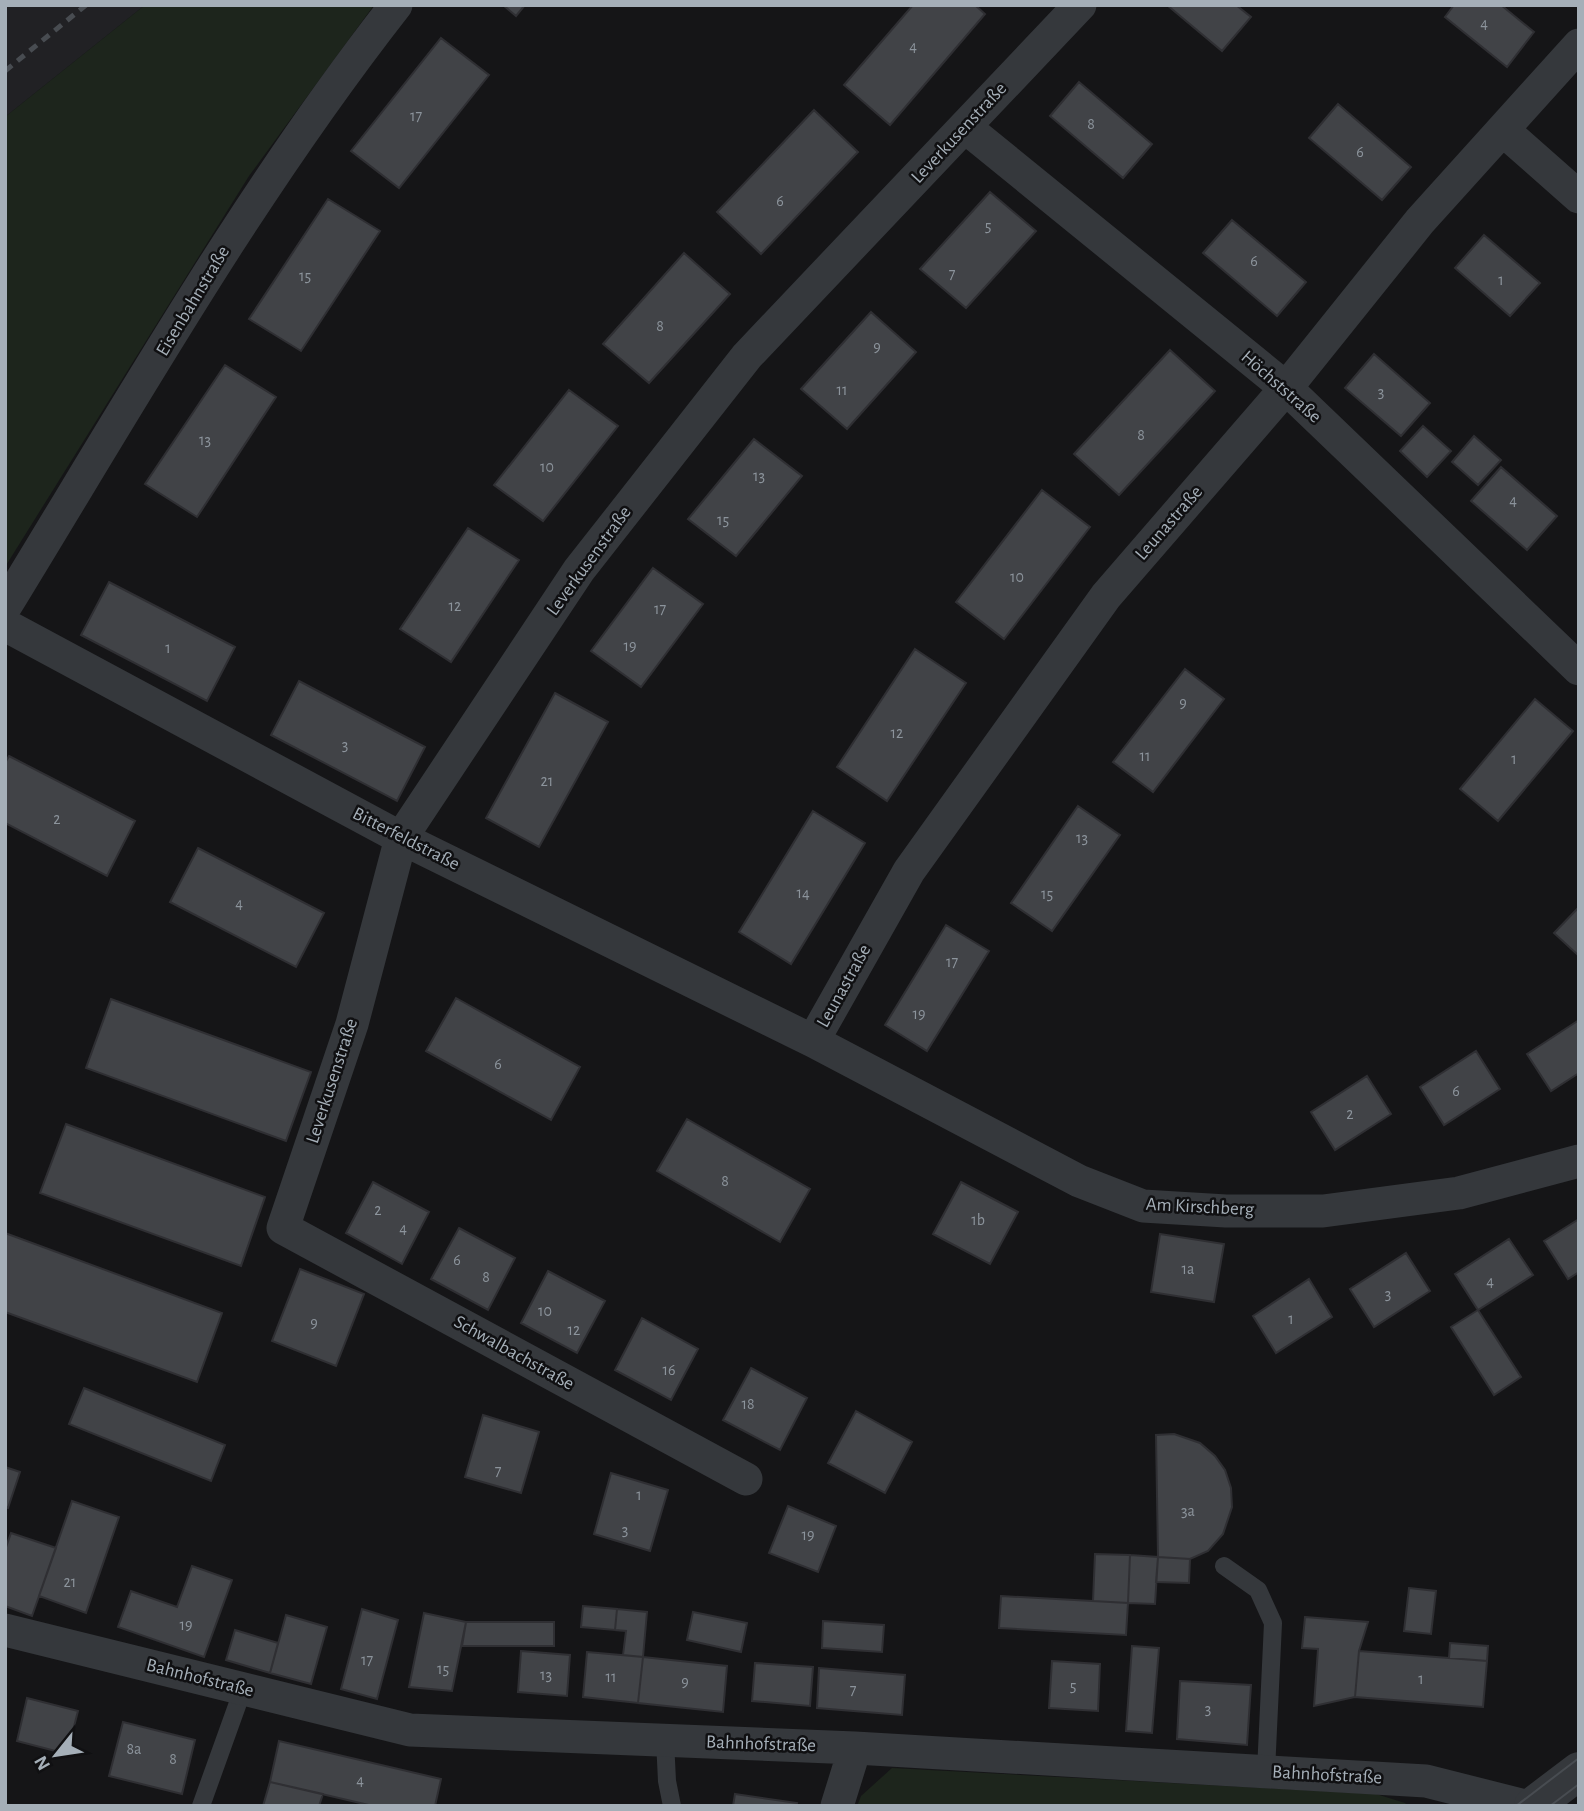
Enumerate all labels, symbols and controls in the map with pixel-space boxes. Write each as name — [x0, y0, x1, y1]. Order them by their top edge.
house number: 4 — [1480, 15, 1488, 31]
house number: 4 — [909, 38, 917, 54]
street label: Leverkusenstraße — [908, 79, 1010, 187]
house number: 17 — [410, 108, 422, 124]
house number: 8 — [1087, 116, 1095, 132]
house number: 6 — [1356, 144, 1364, 160]
house number: 6 — [776, 193, 784, 209]
house number: 5 — [985, 218, 991, 234]
street label: Eisenbahnstraße — [153, 243, 233, 359]
house number: 6 — [1250, 253, 1258, 269]
house number: 7 — [949, 266, 956, 282]
house number: 15 — [299, 268, 311, 284]
house number: 1 — [1498, 272, 1504, 288]
house number: 8 — [656, 318, 664, 334]
house number: 9 — [873, 339, 881, 355]
street label: Höchststraße — [1237, 347, 1325, 427]
house number: 11 — [836, 382, 848, 398]
house number: 3 — [1378, 384, 1384, 400]
house number: 8 — [1137, 427, 1145, 443]
house number: 13 — [199, 432, 211, 448]
house number: 10 — [540, 459, 554, 475]
house number: 13 — [753, 468, 765, 484]
street label: Leunastraße — [1132, 482, 1206, 564]
house number: 4 — [1509, 492, 1517, 508]
street label: Leverkusenstraße — [543, 503, 635, 619]
house number: 15 — [717, 512, 729, 528]
house number: 10 — [1010, 569, 1024, 585]
house number: 12 — [449, 598, 461, 614]
house number: 17 — [654, 601, 666, 617]
house number: 19 — [623, 638, 637, 654]
house number: 1 — [165, 640, 171, 656]
house number: 9 — [1179, 695, 1187, 711]
house number: 12 — [891, 725, 903, 741]
house number: 3 — [342, 737, 348, 753]
house number: 11 — [1139, 748, 1151, 764]
house number: 1 — [1511, 751, 1517, 767]
house number: 21 — [541, 773, 553, 789]
street label: Bitterfeldstraße — [349, 804, 463, 874]
house number: 2 — [53, 811, 61, 827]
house number: 13 — [1076, 830, 1088, 846]
house number: 14 — [796, 885, 810, 901]
house number: 15 — [1041, 886, 1053, 902]
house number: 4 — [235, 895, 243, 911]
street label: Leunastraße — [813, 941, 875, 1031]
house number: 17 — [946, 954, 958, 970]
house number: 19 — [912, 1006, 926, 1022]
street label: Leverkusenstraße — [303, 1016, 361, 1146]
house number: 6 — [494, 1056, 502, 1072]
house number: 6 — [1452, 1083, 1460, 1099]
house number: 2 — [1346, 1106, 1354, 1122]
house number: 8 — [721, 1173, 729, 1189]
street label: Am Kirschberg — [1145, 1195, 1255, 1219]
house number: 2 — [374, 1202, 382, 1218]
house number: 1b — [971, 1212, 985, 1228]
house number: 4 — [399, 1220, 407, 1236]
house number: 6 — [453, 1252, 461, 1268]
house number: 1a — [1182, 1261, 1194, 1277]
house number: 8 — [482, 1269, 490, 1285]
house number: 4 — [1486, 1273, 1494, 1289]
house number: 3 — [1385, 1286, 1391, 1302]
house number: 10 — [538, 1303, 552, 1319]
house number: 1 — [1288, 1311, 1294, 1327]
street label: Schwalbachstraße — [451, 1312, 577, 1394]
house number: 9 — [310, 1315, 318, 1331]
house number: 12 — [568, 1322, 580, 1338]
house number: 16 — [662, 1362, 676, 1378]
house number: 18 — [741, 1396, 755, 1412]
house number: 7 — [495, 1463, 502, 1479]
house number: 1 — [636, 1487, 642, 1503]
house number: 3a — [1181, 1503, 1195, 1519]
house number: 3 — [622, 1522, 628, 1538]
house number: 19 — [801, 1527, 815, 1543]
house number: 21 — [64, 1574, 76, 1590]
house number: 19 — [179, 1617, 193, 1633]
house number: 17 — [361, 1652, 373, 1668]
street label: Bahnhofstraße — [144, 1655, 256, 1701]
house number: 15 — [437, 1661, 449, 1677]
house number: 13 — [540, 1667, 552, 1683]
house number: 11 — [605, 1669, 617, 1685]
house number: 1 — [1418, 1671, 1424, 1687]
house number: 9 — [681, 1674, 689, 1690]
house number: 5 — [1070, 1678, 1076, 1694]
house number: 7 — [850, 1682, 857, 1698]
house number: 3 — [1205, 1701, 1211, 1717]
north arrow — [21, 1720, 91, 1790]
street label: Bahnhofstraße — [706, 1733, 816, 1755]
house number: 8a — [127, 1741, 141, 1757]
house number: 8 — [169, 1751, 177, 1767]
text: N — [31, 1752, 54, 1773]
street label: Bahnhofstraße — [1271, 1763, 1383, 1787]
house number: 4 — [356, 1772, 364, 1788]

